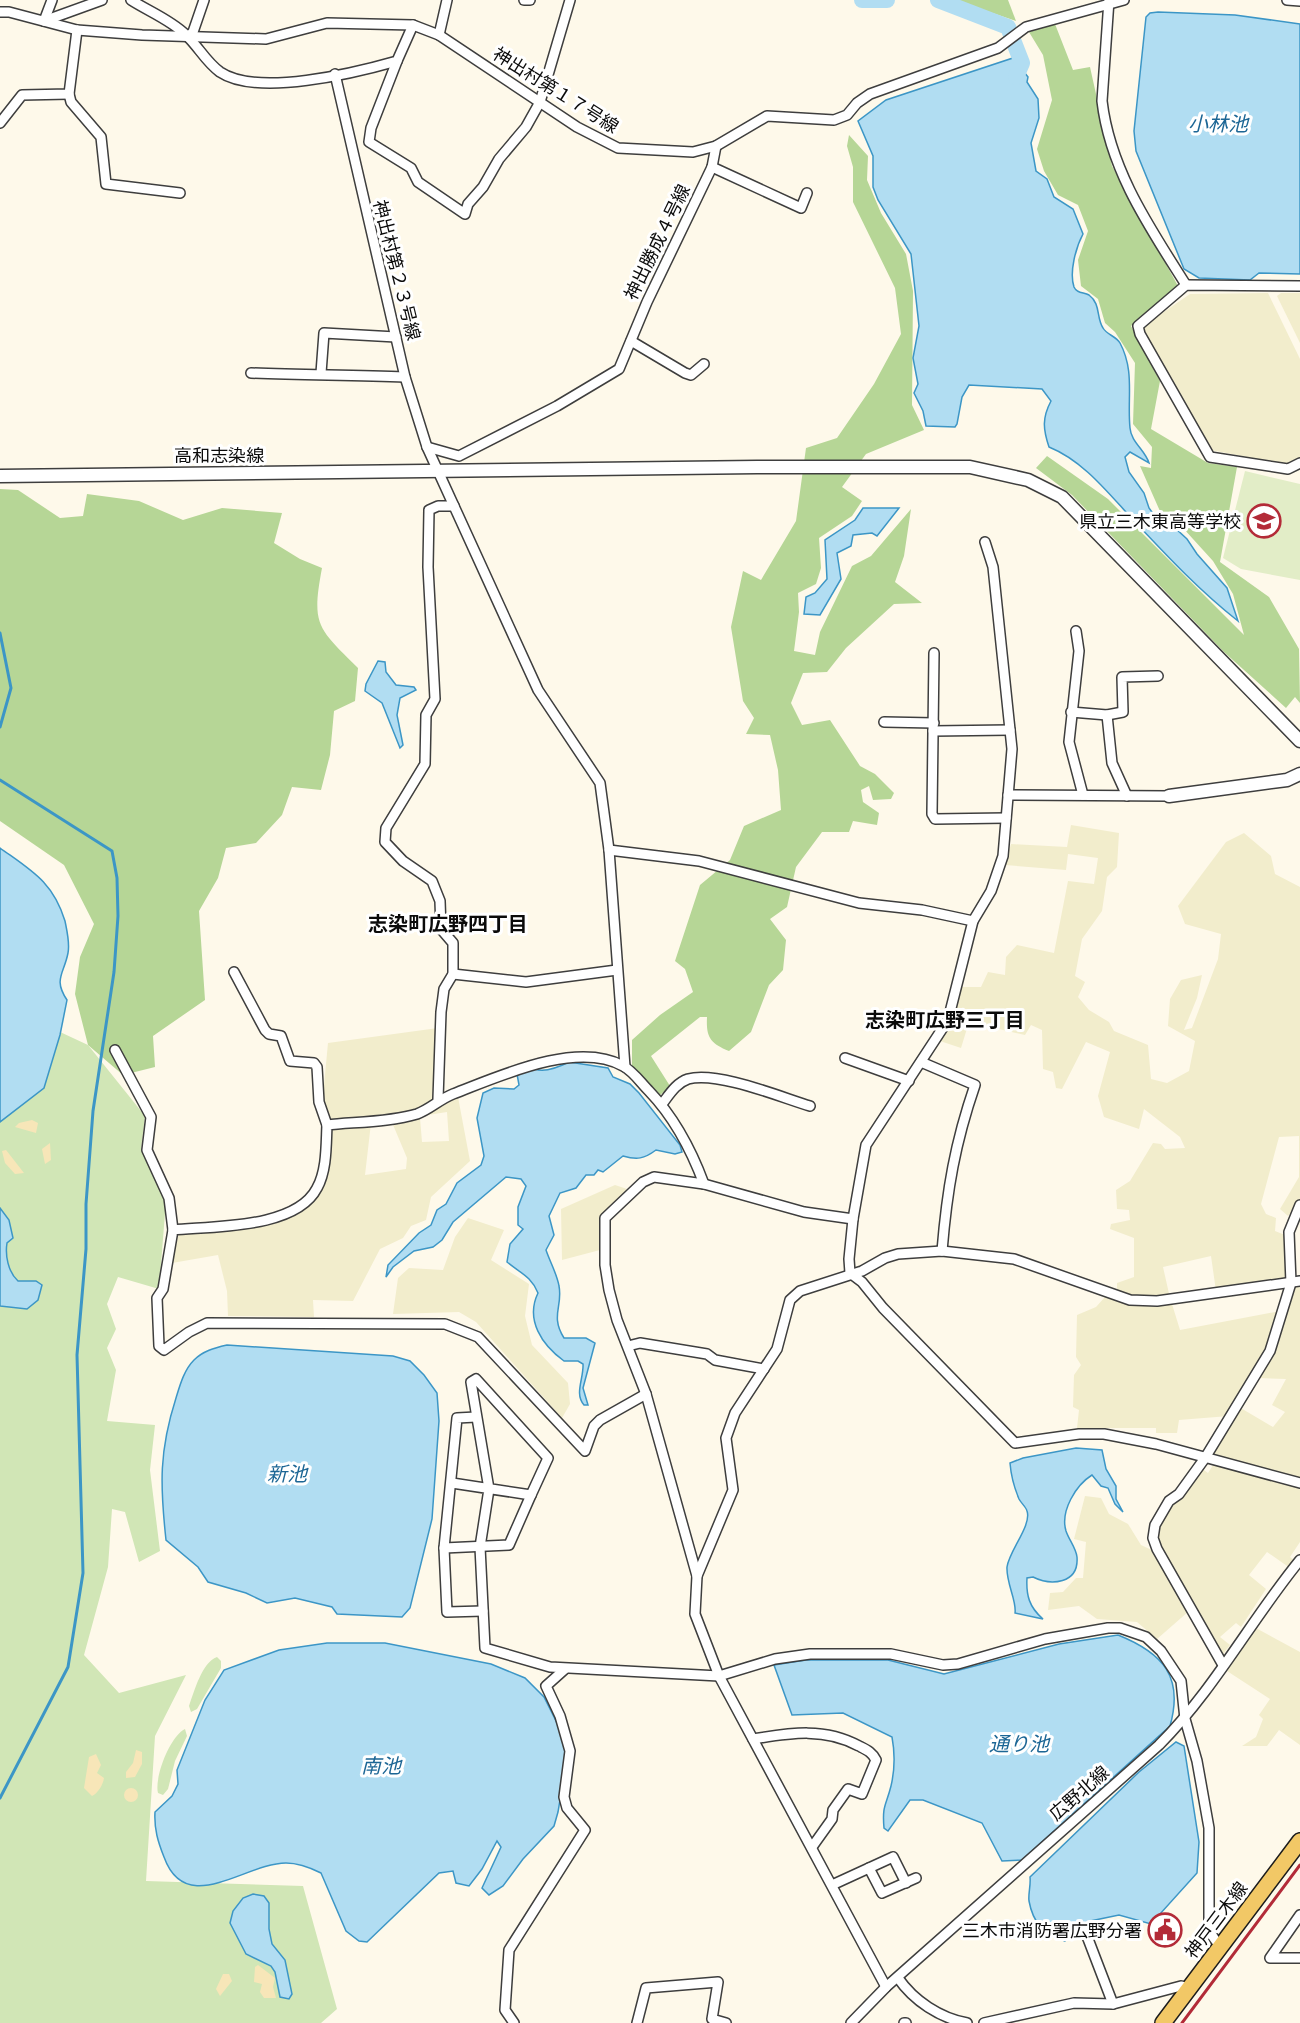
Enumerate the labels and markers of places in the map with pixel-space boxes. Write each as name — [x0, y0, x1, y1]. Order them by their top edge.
school or university icon: 県立三木東高等学校 — [1246, 503, 1282, 539]
place label: 県立三木東高等学校 — [1079, 509, 1241, 534]
public building icon: 三木市消防署広野分署 — [1147, 1912, 1183, 1948]
place label: 三木市消防署広野分署 — [962, 1918, 1142, 1943]

